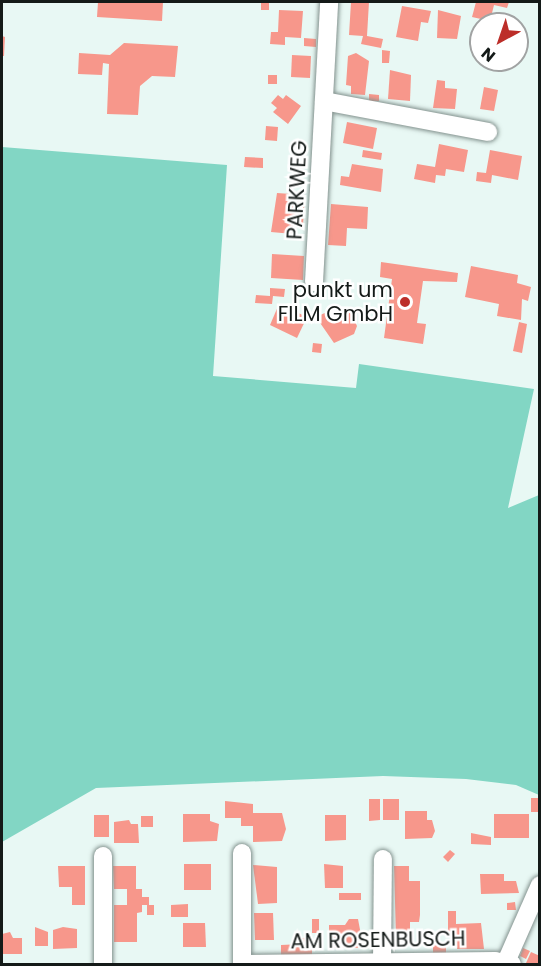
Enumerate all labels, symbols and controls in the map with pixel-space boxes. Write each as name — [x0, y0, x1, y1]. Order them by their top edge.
north arrow — [469, 12, 529, 72]
text: N — [476, 42, 500, 67]
street label: PARKWEG — [282, 140, 312, 240]
place label: punkt um FILM GmbH — [278, 277, 393, 327]
marker: punkt um FILM GmbH — [398, 295, 412, 309]
street label: AM ROSENBUSCH — [290, 926, 466, 954]

